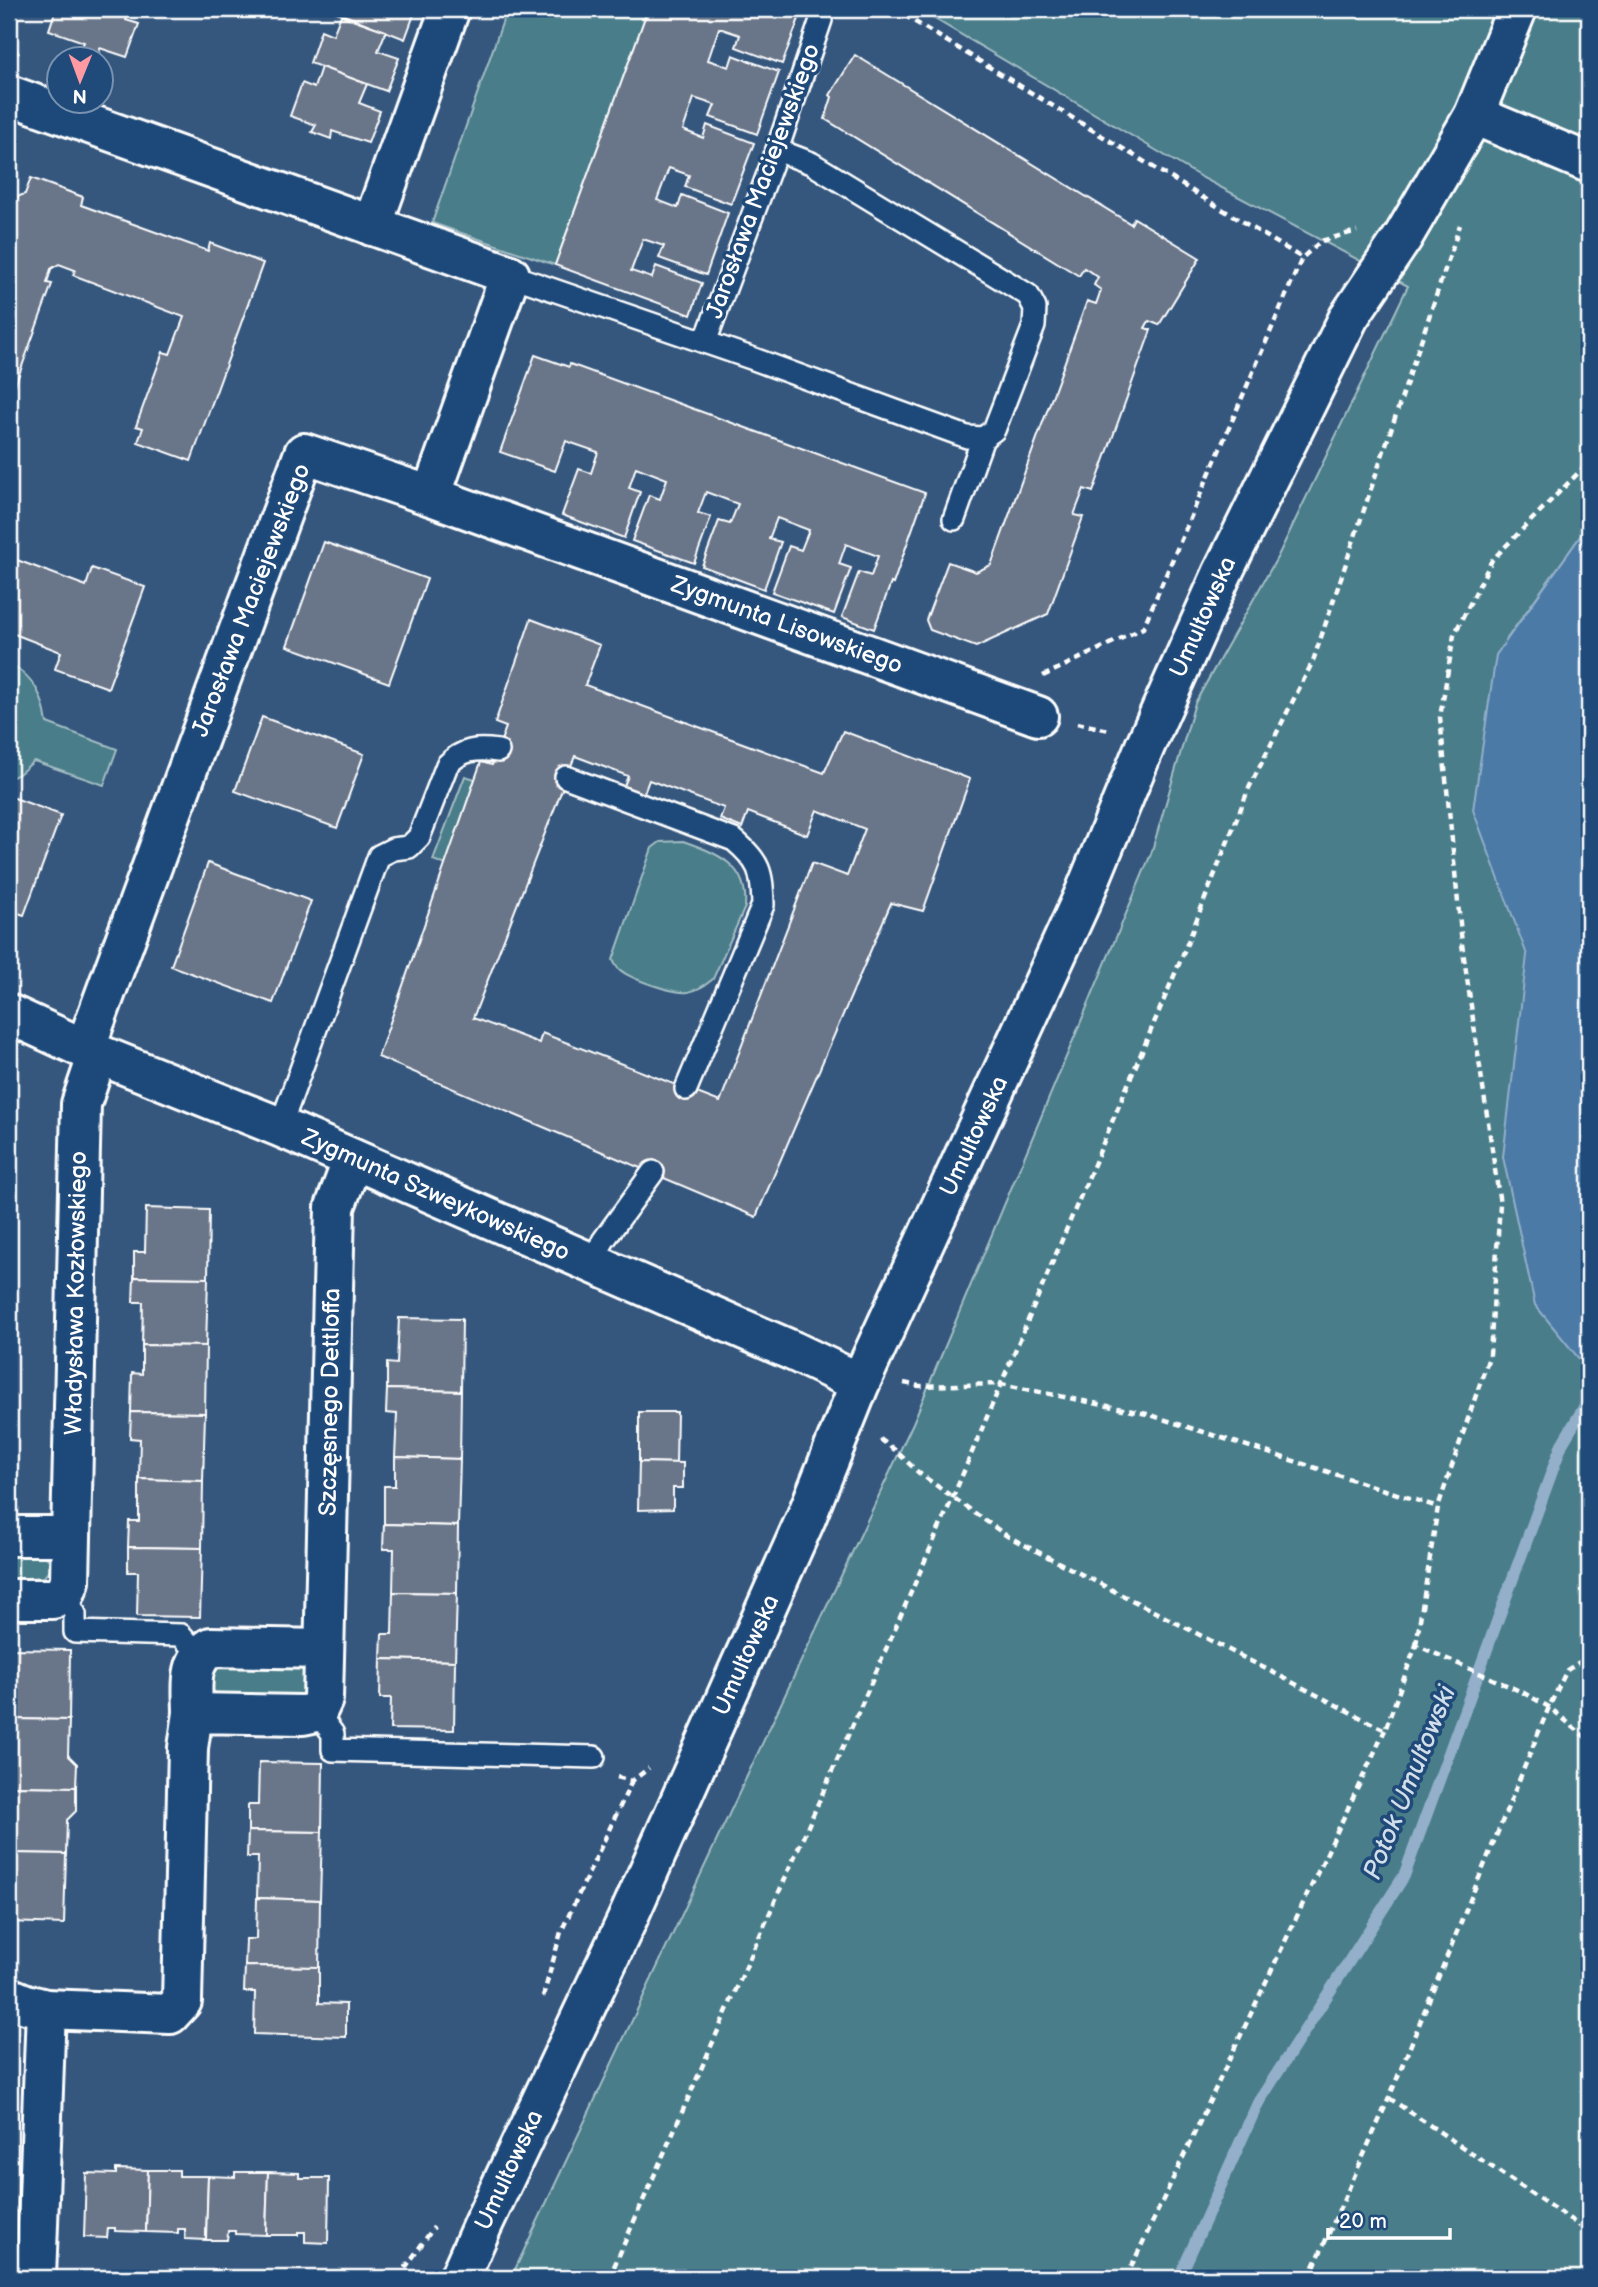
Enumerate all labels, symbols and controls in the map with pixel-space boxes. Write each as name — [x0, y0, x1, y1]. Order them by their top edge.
street label: Jarosława Maciejewskiego — [700, 40, 826, 322]
north arrow — [46, 46, 116, 116]
text: N — [72, 84, 87, 107]
street label: Jarosława Maciejewskiego — [185, 459, 317, 741]
street label: Umultowska — [1164, 552, 1242, 682]
street label: Zygmunta Lisowskiego — [666, 569, 907, 680]
street label: Umultowska — [934, 1071, 1014, 1201]
street label: Zygmunta Szweykowskiego — [297, 1122, 575, 1267]
street label: Władysława Kozłowskiego — [59, 1151, 93, 1435]
street label: Szczęsnego Dettloffa — [314, 1288, 346, 1516]
street label: Umultowska — [707, 1590, 785, 1720]
water label: Potok Umultowski — [1357, 1681, 1463, 1884]
street label: Umultowska — [469, 2105, 549, 2235]
scale bar — [1328, 2196, 1451, 2240]
text: 20 m — [1339, 2209, 1387, 2234]

